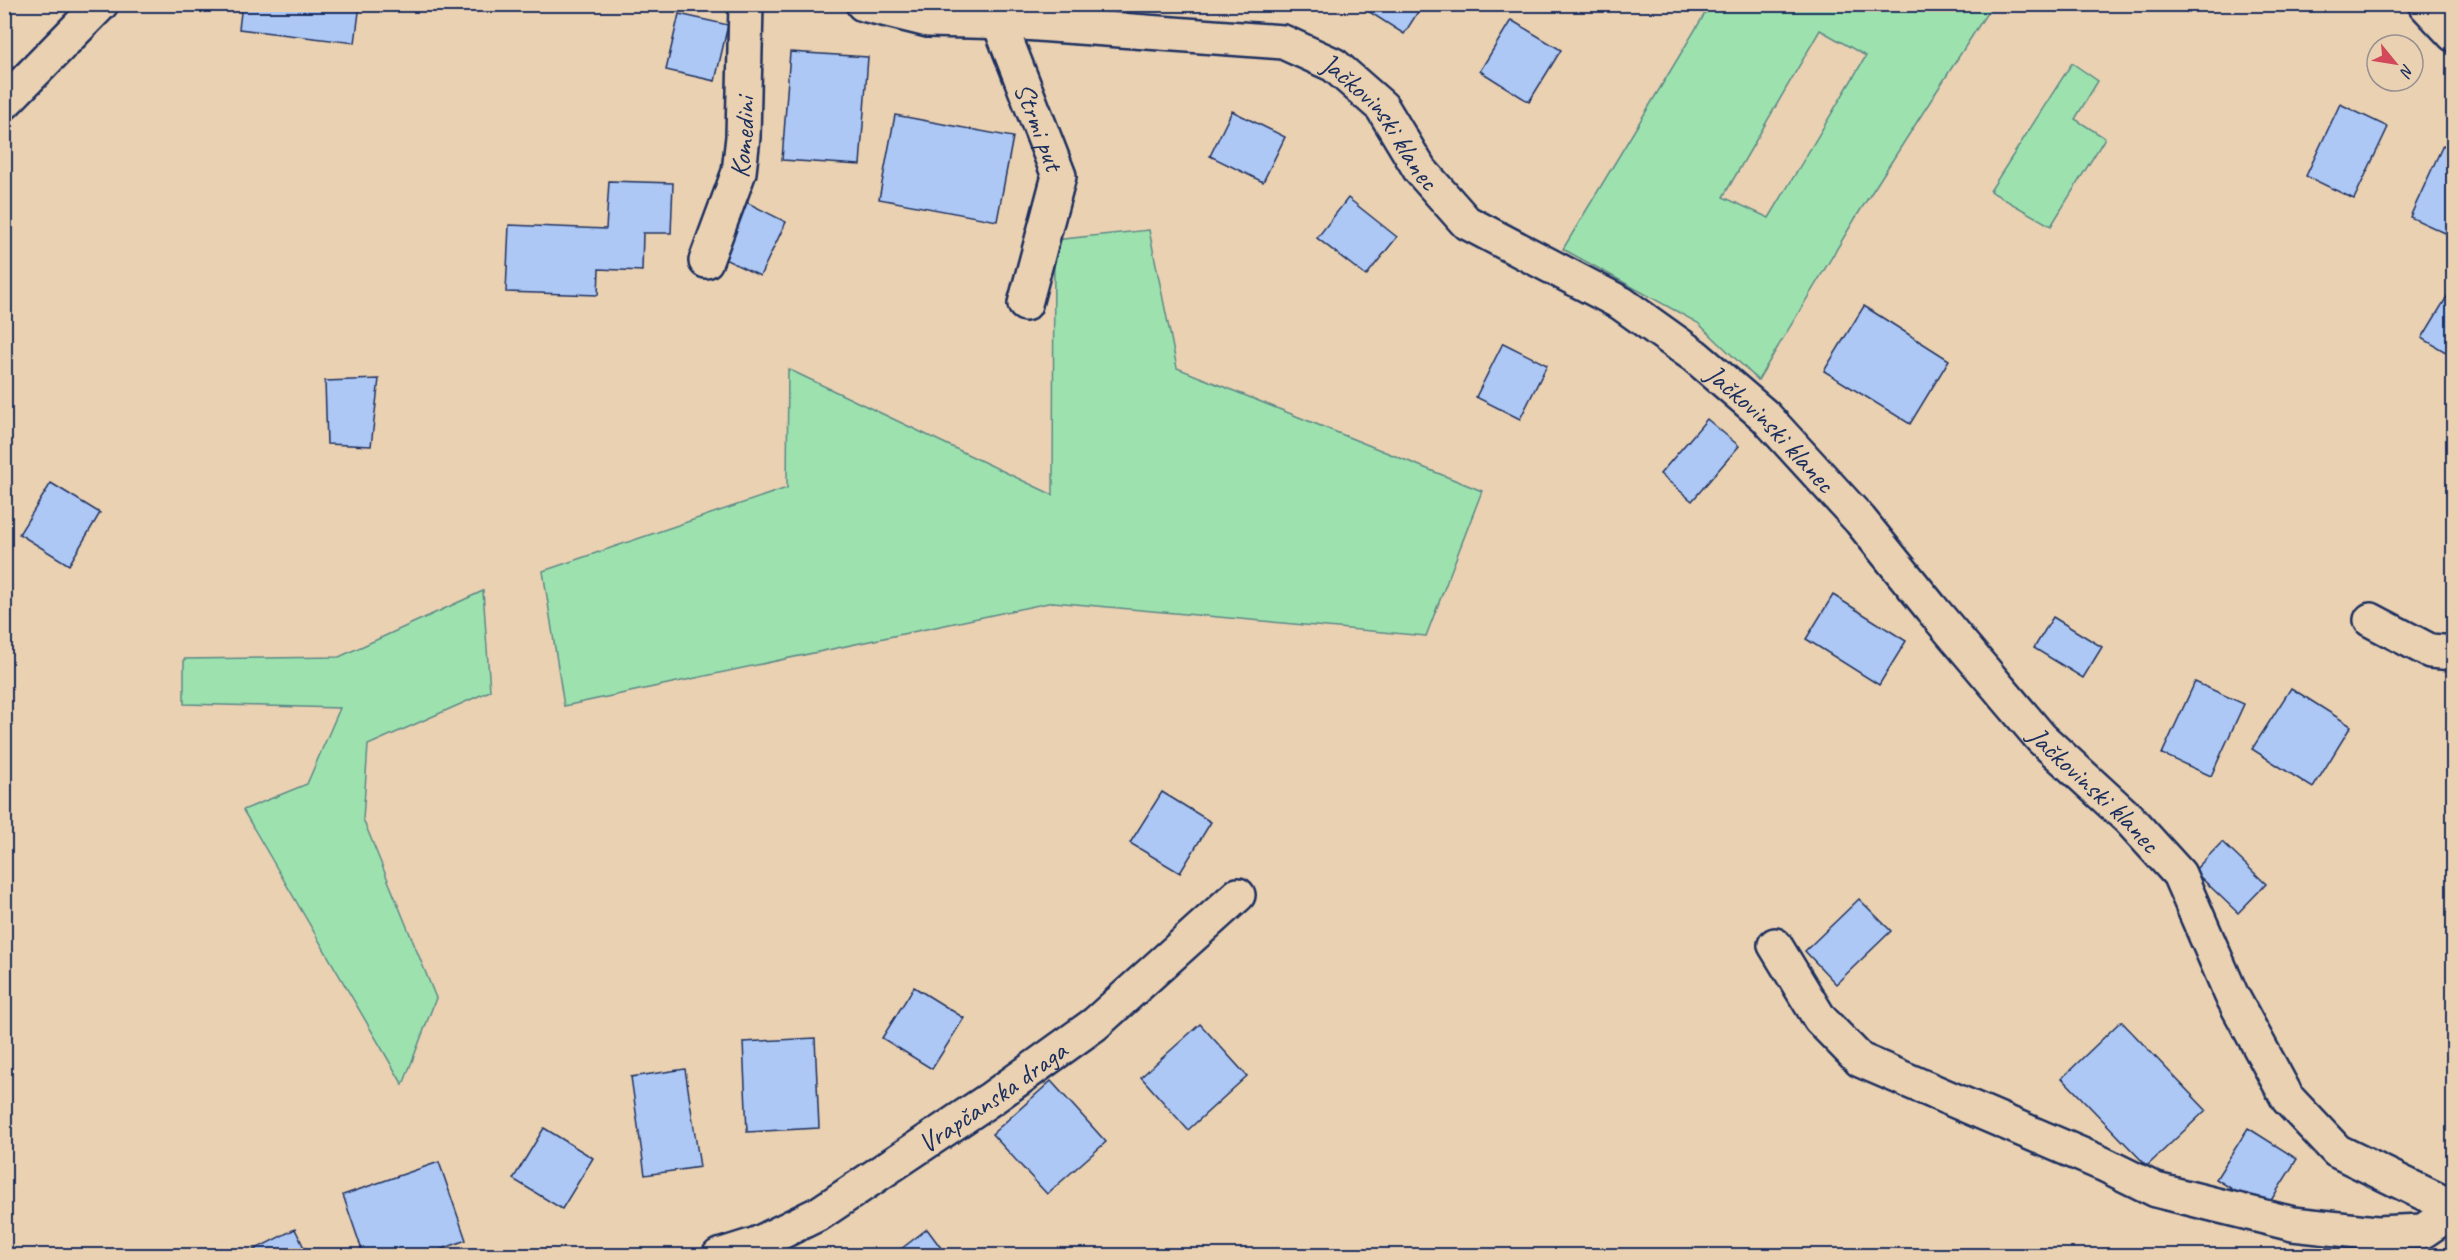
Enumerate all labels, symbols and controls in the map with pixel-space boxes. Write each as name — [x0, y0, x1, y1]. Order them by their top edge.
north arrow — [2365, 33, 2425, 93]
street label: Jačkovinski klanec — [1314, 44, 1447, 199]
text: N — [2394, 61, 2418, 82]
street label: Strmi put — [1006, 78, 1073, 178]
street label: Komedini — [721, 92, 762, 180]
street label: Jačkovinski klanec — [1697, 355, 1844, 501]
street label: Jačkovinski klanec — [2019, 718, 2169, 861]
street label: Vrapčanska draga — [911, 1032, 1075, 1161]

